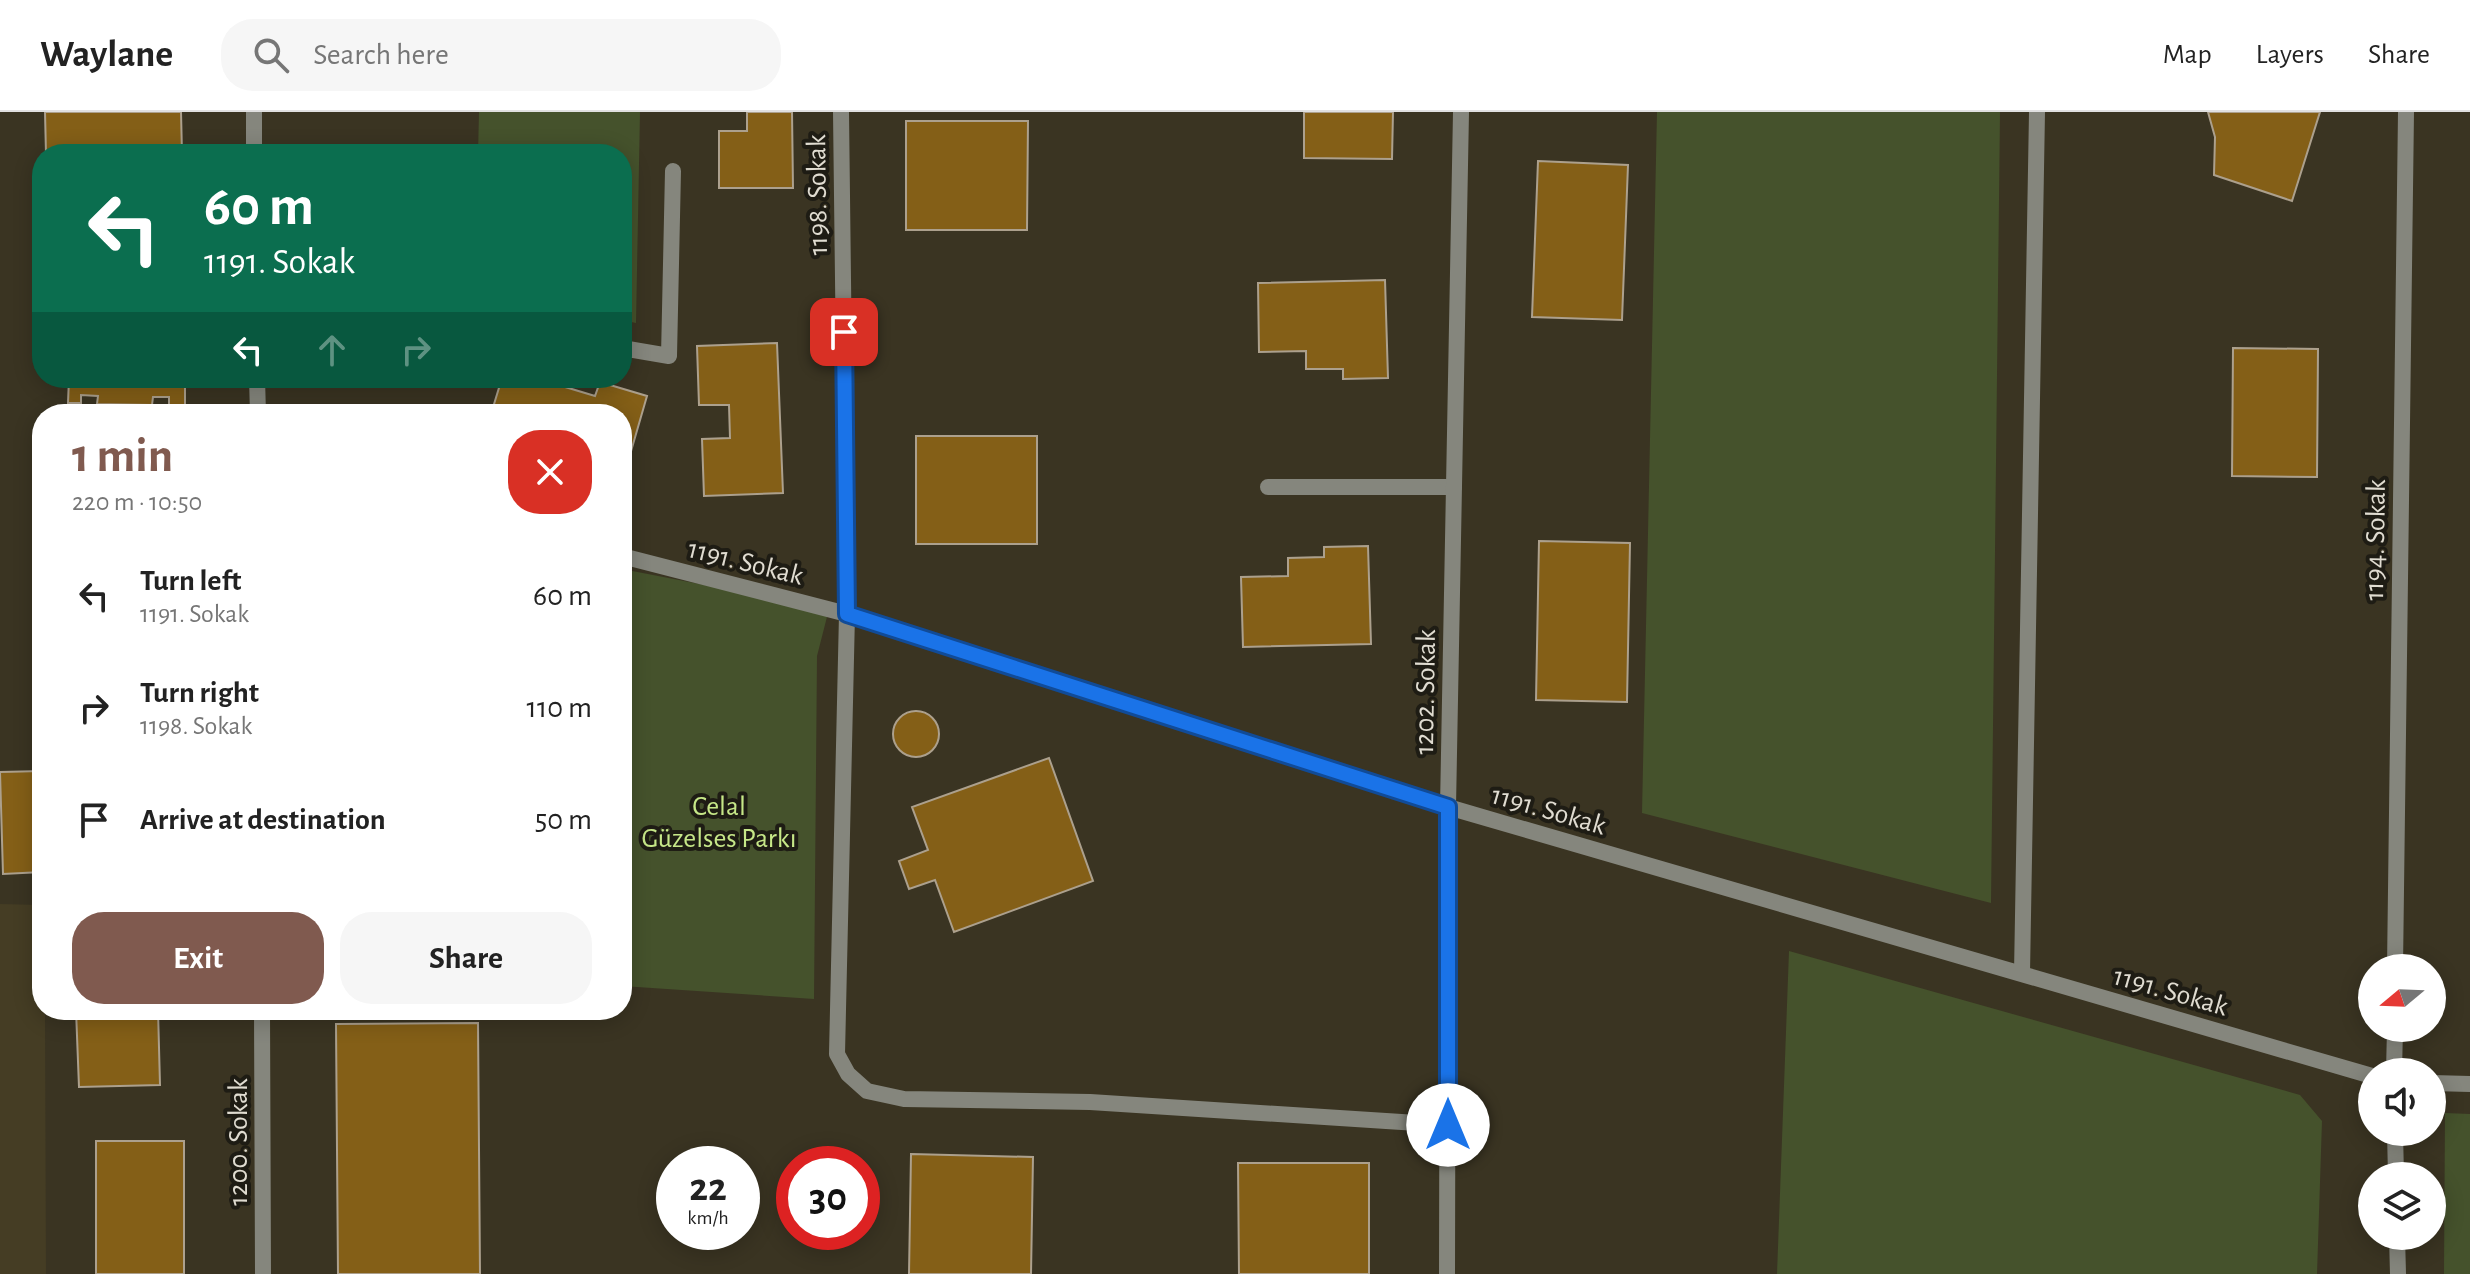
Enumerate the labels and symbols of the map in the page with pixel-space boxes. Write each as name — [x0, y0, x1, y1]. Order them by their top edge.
street label: 1198. Sokak — [803, 134, 833, 256]
pin — [810, 298, 878, 366]
street label: 1194. Sokak — [2361, 479, 2391, 601]
street label: 1191. Sokak — [685, 535, 806, 591]
street label: 1202. Sokak — [1411, 629, 1441, 755]
street label: 1191. Sokak — [1488, 781, 1609, 841]
park label: Celal Güzelses Parkı — [642, 793, 796, 853]
north arrow — [2358, 954, 2446, 1042]
street label: 1191. Sokak — [2110, 962, 2231, 1022]
street label: 1200. Sokak — [225, 1078, 253, 1206]
position arrow — [1406, 1083, 1490, 1167]
speed limit sign: 30 — [776, 1146, 880, 1250]

